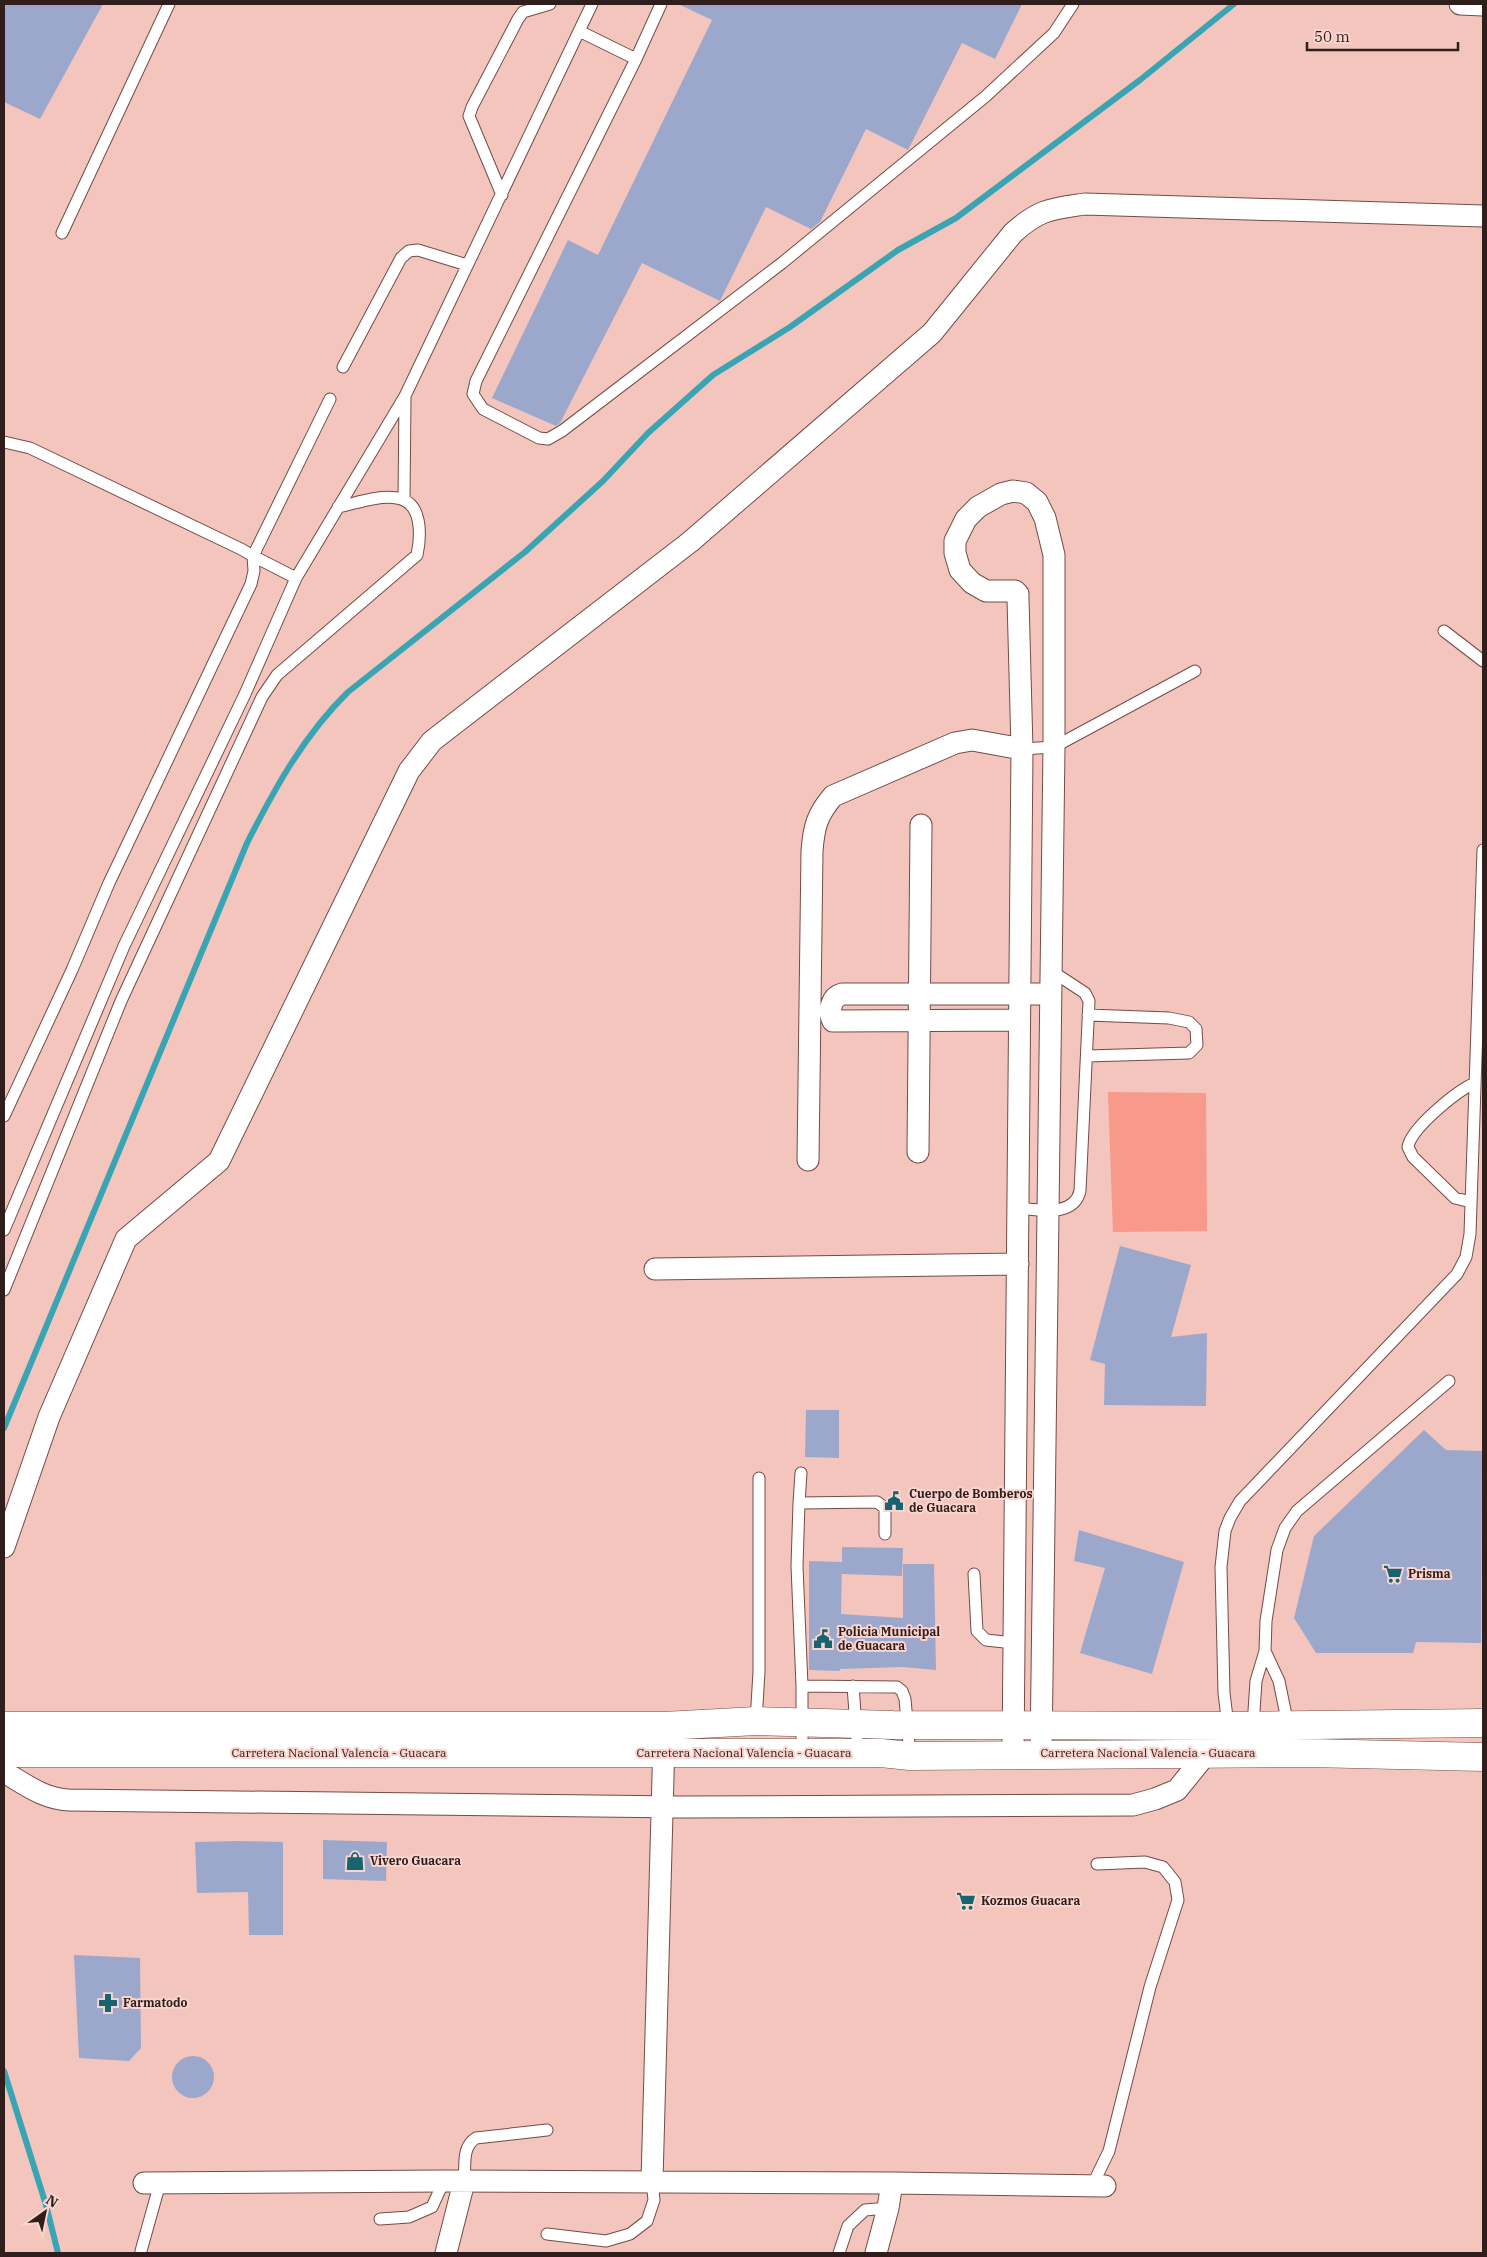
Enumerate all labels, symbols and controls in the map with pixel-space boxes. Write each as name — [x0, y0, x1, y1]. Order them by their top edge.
scale bar — [1307, 20, 1458, 52]
text: 50 m — [1314, 27, 1350, 46]
place label: Cuerpo de Bomberos de Guacara — [909, 1486, 1032, 1515]
public building icon: Cuerpo de Bomberos de Guacara — [883, 1490, 905, 1512]
supermarket icon: Prisma — [1382, 1563, 1404, 1585]
place label: Prisma — [1408, 1566, 1451, 1581]
place label: Policia Municipal de Guacara — [838, 1624, 940, 1653]
public building icon: Policia Municipal de Guacara — [812, 1628, 834, 1650]
street label: Carretera Nacional Valencia - Guacara — [231, 1745, 447, 1760]
street label: Carretera Nacional Valencia - Guacara — [636, 1745, 852, 1760]
street label: Carretera Nacional Valencia - Guacara — [1040, 1745, 1256, 1760]
shop icon: Vivero Guacara — [344, 1850, 366, 1872]
place label: Vivero Guacara — [370, 1853, 461, 1868]
supermarket icon: Kozmos Guacara — [955, 1890, 977, 1912]
place label: Kozmos Guacara — [981, 1893, 1080, 1908]
pharmacy icon: Farmatodo — [97, 1992, 119, 2014]
place label: Farmatodo — [123, 1995, 188, 2010]
north arrow — [20, 2187, 70, 2237]
text: N — [43, 2191, 62, 2212]

